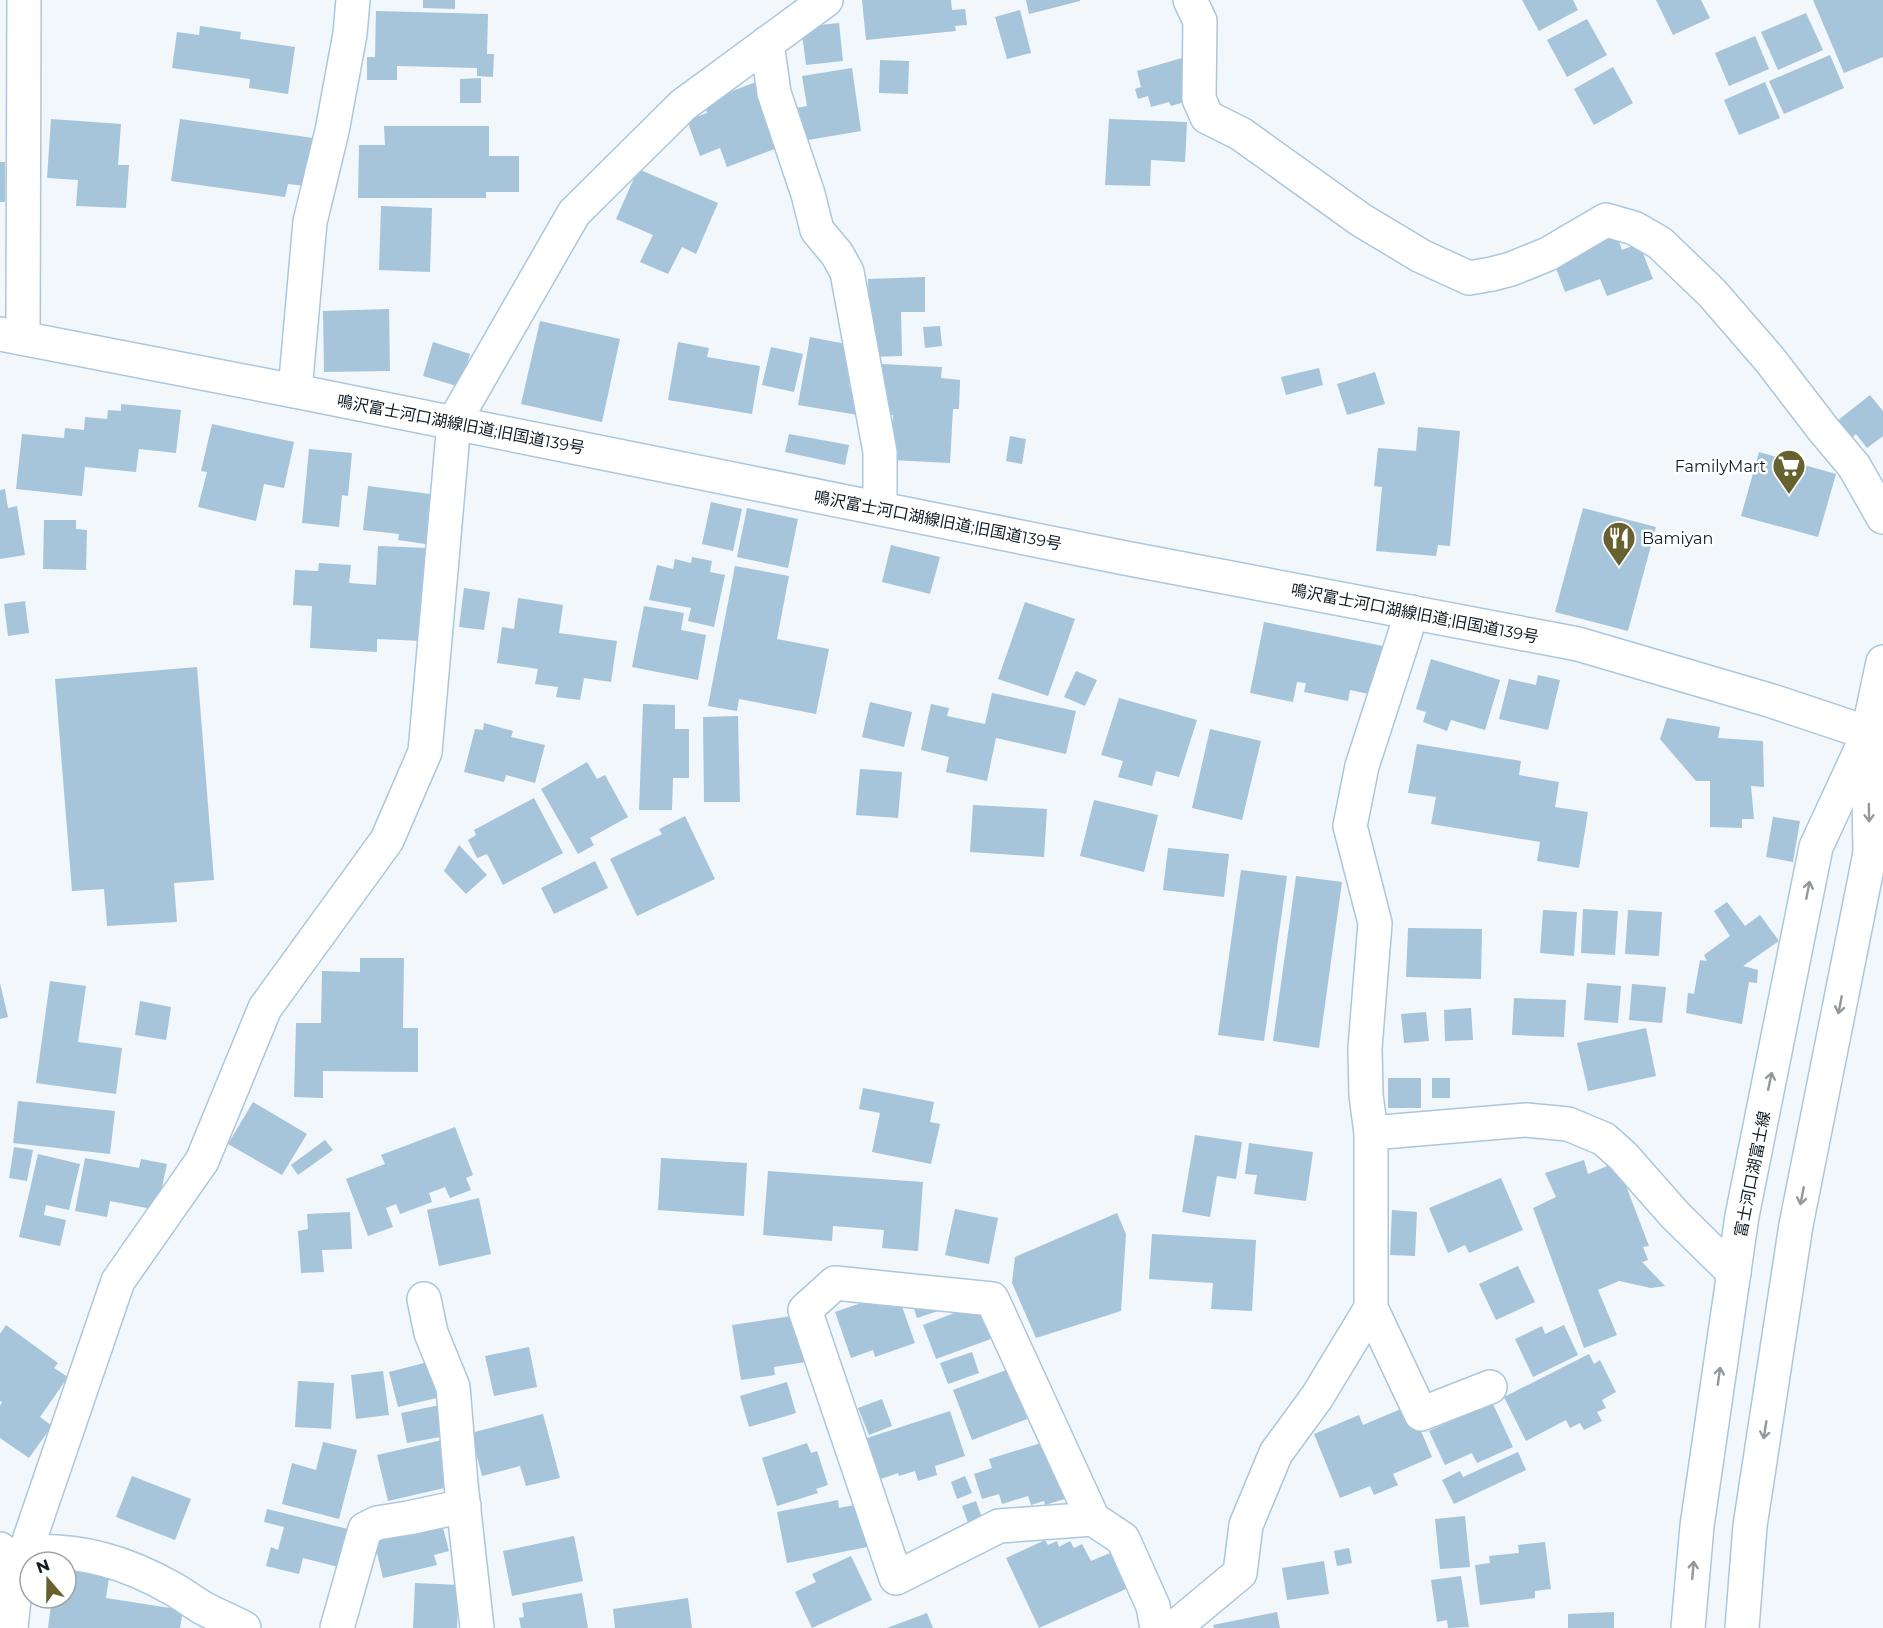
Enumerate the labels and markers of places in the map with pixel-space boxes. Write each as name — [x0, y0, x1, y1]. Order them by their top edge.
supermarket icon: FamilyMart — [1771, 448, 1807, 495]
place label: FamilyMart — [1675, 457, 1766, 476]
restaurant icon: Bamiyan — [1601, 520, 1637, 567]
place label: Bamiyan — [1642, 529, 1713, 548]

